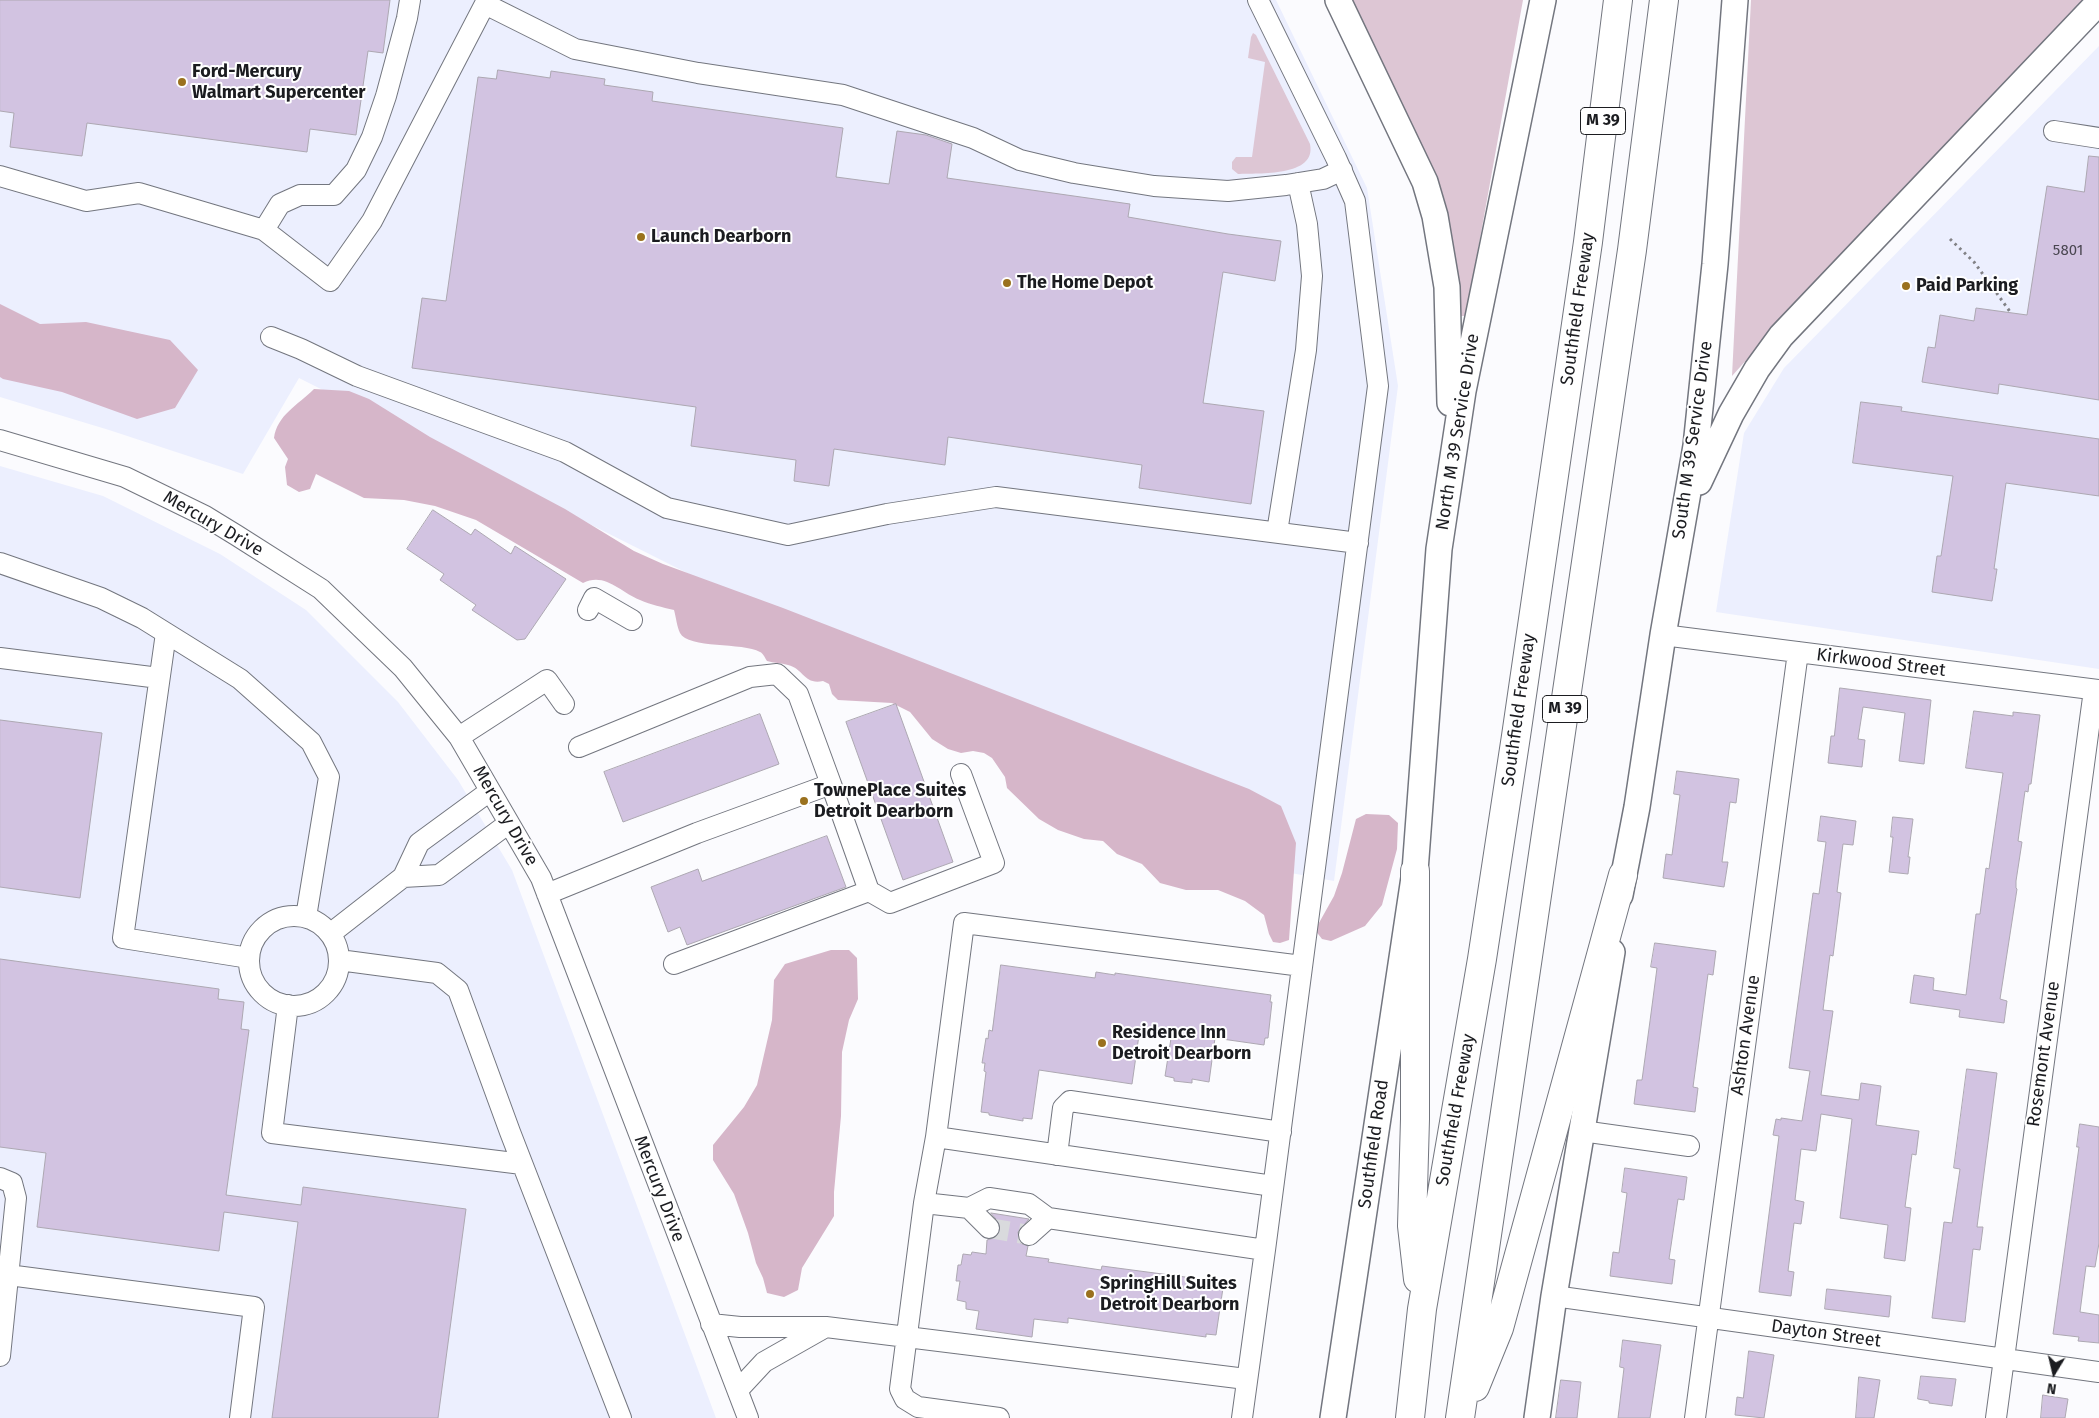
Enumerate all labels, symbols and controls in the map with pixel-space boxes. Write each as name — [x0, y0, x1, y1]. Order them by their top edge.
place label: Ford-Mercury Walmart Supercenter — [192, 61, 366, 104]
marker: Ford-Mercury Walmart Supercenter — [176, 76, 188, 88]
road number: M 39 — [1580, 108, 1626, 134]
place label: Launch Dearborn — [651, 226, 791, 248]
marker: Launch Dearborn — [635, 231, 647, 243]
street label: Southfield Freeway — [1557, 231, 1599, 387]
house number: 5801 — [2053, 242, 2083, 260]
place label: The Home Depot — [1017, 272, 1153, 294]
place label: Paid Parking — [1916, 275, 2018, 297]
marker: The Home Depot — [1001, 277, 1013, 289]
marker: Paid Parking — [1900, 280, 1912, 292]
street label: North M 39 Service Drive — [1432, 332, 1484, 532]
street label: South M 39 Service Drive — [1668, 340, 1718, 540]
street label: Mercury Drive — [159, 487, 267, 561]
street label: Southfield Freeway — [1498, 632, 1540, 788]
street label: Kirkwood Street — [1815, 644, 1947, 682]
road number: M 39 — [1542, 696, 1588, 722]
street label: Mercury Drive — [468, 762, 542, 870]
place label: TownePlace Suites Detroit Dearborn — [814, 780, 966, 822]
marker: TownePlace Suites Detroit Dearborn — [798, 795, 810, 807]
street label: Ashton Avenue — [1727, 974, 1765, 1096]
street label: Rosemont Avenue — [2023, 980, 2065, 1128]
place label: Residence Inn Detroit Dearborn — [1112, 1022, 1251, 1064]
street label: Southfield Freeway — [1432, 1032, 1480, 1188]
marker: Residence Inn Detroit Dearborn — [1096, 1037, 1108, 1049]
street label: Southfield Road — [1354, 1078, 1394, 1210]
street label: Mercury Drive — [629, 1133, 689, 1245]
place label: SpringHill Suites Detroit Dearborn — [1100, 1273, 1239, 1316]
marker: SpringHill Suites Detroit Dearborn — [1084, 1288, 1096, 1300]
street label: Dayton Street — [1770, 1316, 1882, 1352]
north arrow — [2029, 1348, 2079, 1398]
text: N — [2046, 1379, 2058, 1397]

